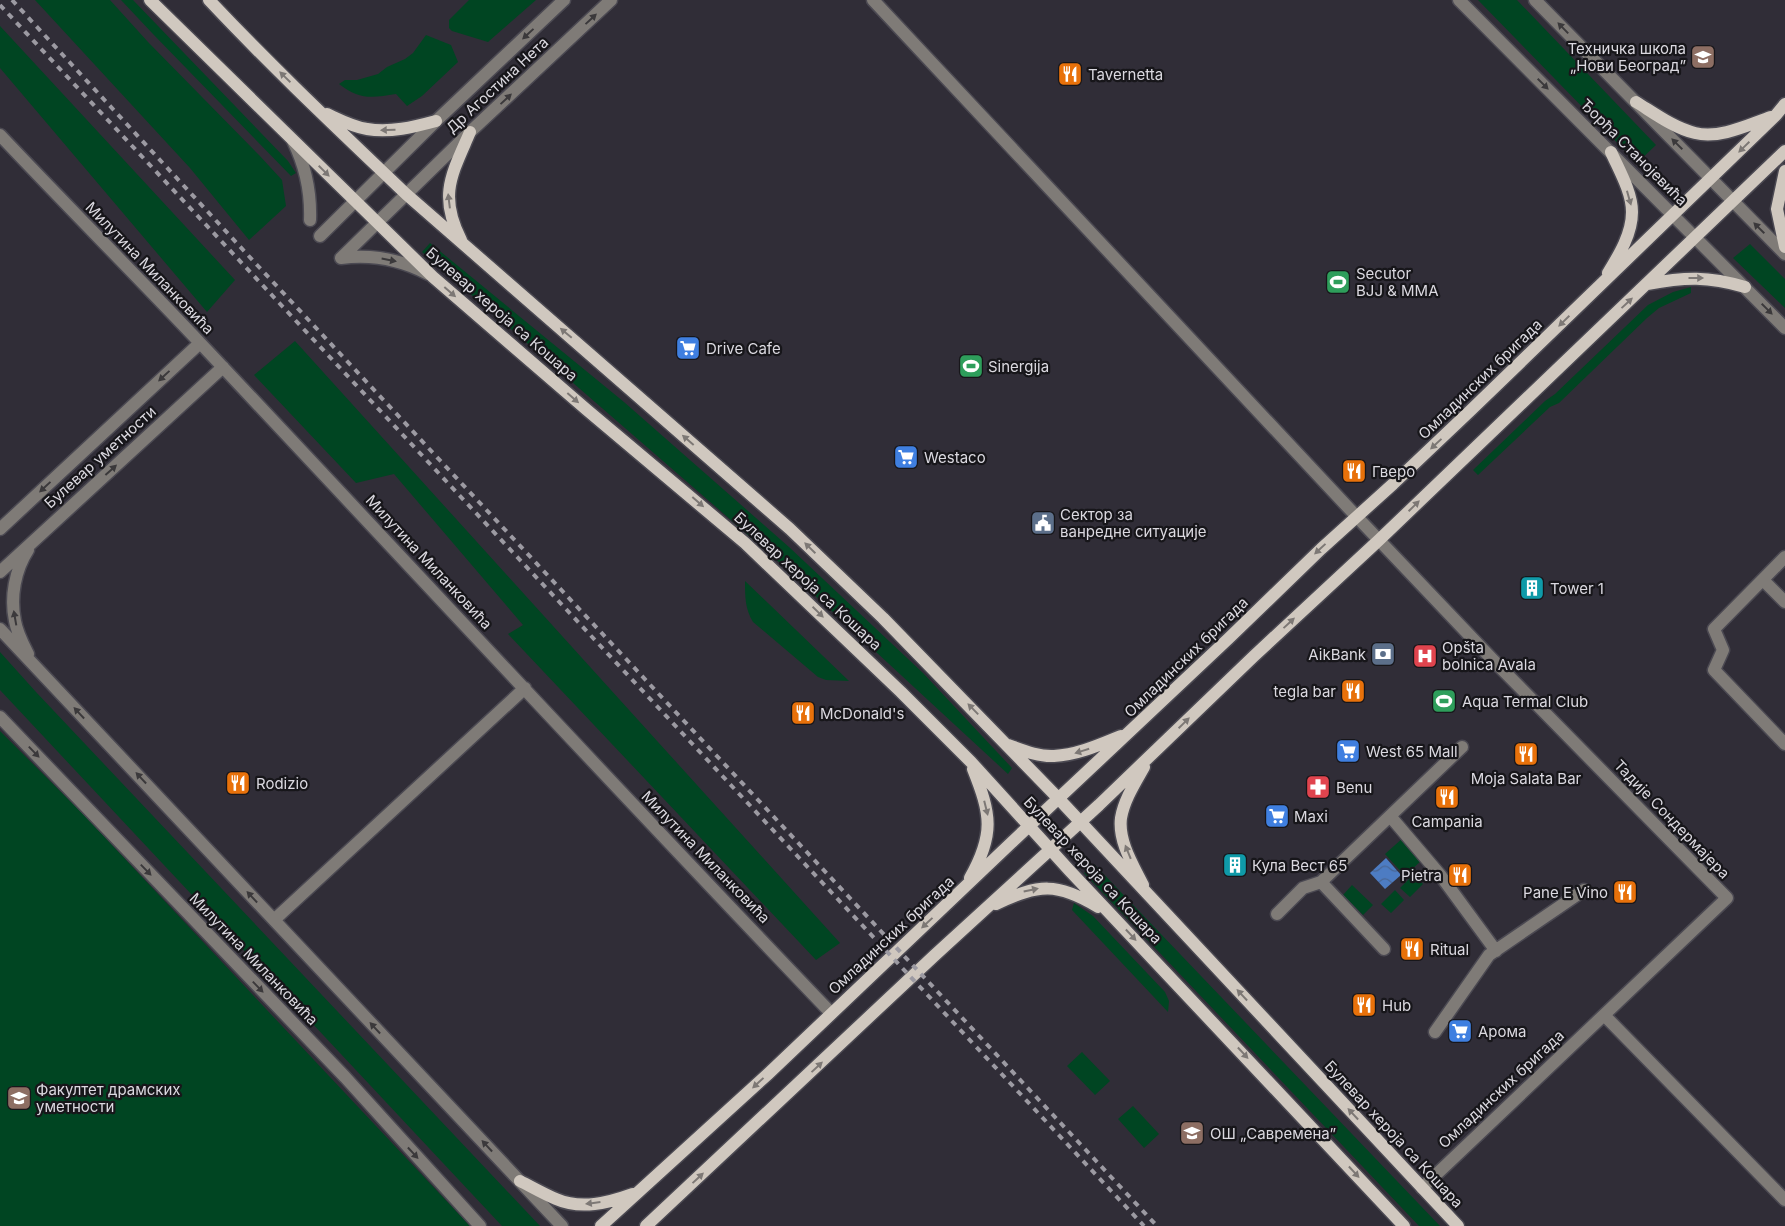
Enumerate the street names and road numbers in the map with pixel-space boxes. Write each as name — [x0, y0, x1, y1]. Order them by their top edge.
street label: Др Агостина Нета — [442, 33, 552, 137]
street label: Ђорђа Станојевића — [1577, 95, 1691, 209]
street label: Милутина Миланковића — [82, 198, 218, 338]
street label: Булевар хероја са Кошара — [422, 243, 582, 385]
street label: Омладинских бригада — [1414, 315, 1546, 443]
street label: Булевар уметности — [40, 402, 160, 512]
street label: Милутина Миланковића — [362, 491, 496, 633]
street label: Булевар хероја са Кошара — [730, 508, 886, 654]
street label: Омладинских бригада — [1120, 593, 1252, 721]
street label: Тадије Сондермајера — [1610, 756, 1734, 882]
street label: Милутина Миланковића — [638, 787, 774, 927]
street label: Булевар хероја са Кошара — [1020, 792, 1166, 948]
street label: Омладинских бригада — [824, 872, 958, 998]
street label: Милутина Миланковића — [186, 889, 322, 1029]
street label: Омладинских бригада — [1434, 1026, 1568, 1152]
street label: Булевар хероја са Кошара — [1321, 1056, 1467, 1212]

